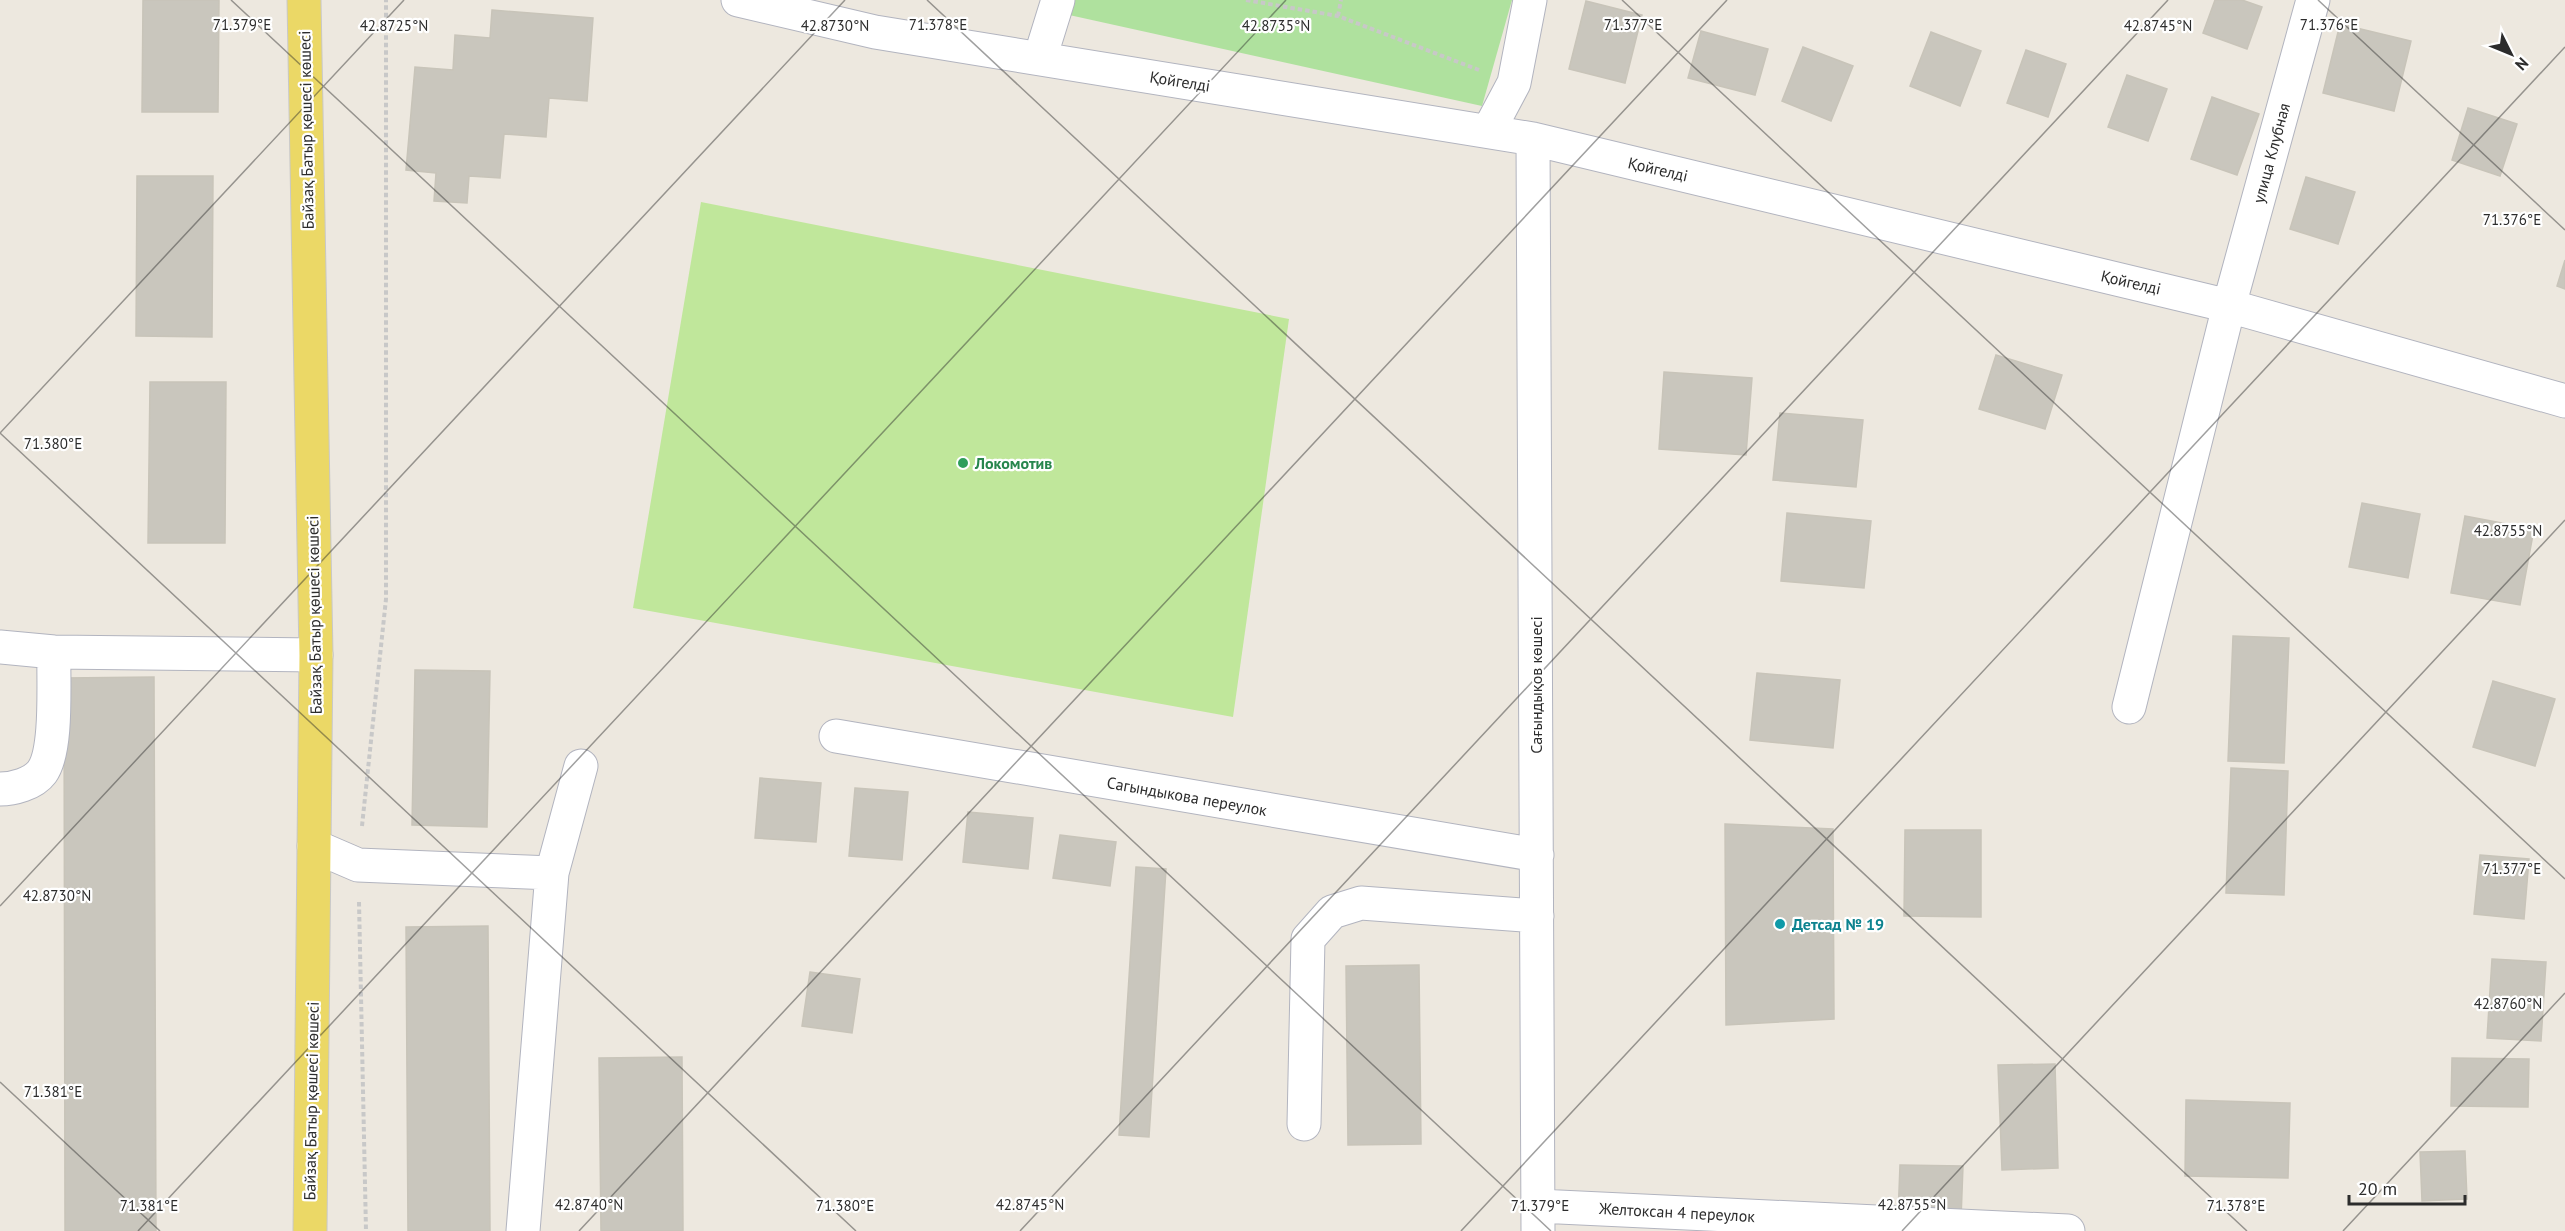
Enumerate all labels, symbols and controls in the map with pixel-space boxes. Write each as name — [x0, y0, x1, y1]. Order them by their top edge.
text: 71.379°E — [213, 15, 271, 34]
text: 71.378°E — [909, 15, 967, 34]
text: 71.377°E — [1604, 15, 1662, 34]
text: 71.376°E — [2300, 15, 2358, 34]
text: 42.8725°N — [360, 16, 428, 35]
text: 42.8730°N — [801, 16, 869, 35]
text: 42.8735°N — [1242, 16, 1310, 35]
text: 42.8745°N — [2124, 16, 2192, 35]
north arrow — [2481, 24, 2541, 84]
street label: Байзақ Батыр қөшесі көшесі — [294, 30, 318, 230]
text: N — [2511, 54, 2533, 75]
street label: Қойгелді — [1148, 66, 1212, 96]
street label: улица Клубная — [2248, 101, 2294, 205]
street label: Қойгелді — [1626, 152, 1690, 186]
text: 71.376°E — [2483, 210, 2541, 229]
street label: Қойгелді — [2099, 265, 2163, 299]
text: 71.380°E — [24, 434, 82, 453]
place label: Локомотив — [974, 453, 1052, 473]
marker: Локомотив — [956, 456, 970, 470]
street label: Байзақ Батыр қөшесі көшесі — [302, 515, 326, 715]
text: 42.8755°N — [2474, 521, 2542, 540]
street label: Сағындықов көшесі — [1526, 616, 1546, 754]
street label: Сагындыкова переулок — [1105, 772, 1269, 820]
text: 71.377°E — [2483, 859, 2541, 878]
text: 42.8730°N — [23, 886, 91, 905]
place label: Детсад № 19 — [1792, 914, 1884, 934]
marker: Детсад № 19 — [1773, 917, 1787, 931]
text: 42.8760°N — [2474, 994, 2542, 1013]
street label: Байзақ Батыр қөшесі көшесі — [299, 1001, 323, 1201]
text: 71.381°E — [24, 1082, 82, 1101]
scale bar — [2349, 1168, 2464, 1206]
text: 20 m — [2358, 1177, 2397, 1200]
text: 42.8740°N — [555, 1195, 623, 1214]
text: 42.8745°N — [996, 1195, 1064, 1214]
text: 42.8755°N — [1878, 1195, 1946, 1214]
text: 71.381°E — [120, 1196, 178, 1215]
text: 71.380°E — [816, 1196, 874, 1215]
text: 71.379°E — [1511, 1196, 1569, 1215]
text: 71.378°E — [2207, 1196, 2265, 1215]
street label: Желтоксан 4 переулок — [1598, 1198, 1756, 1226]

